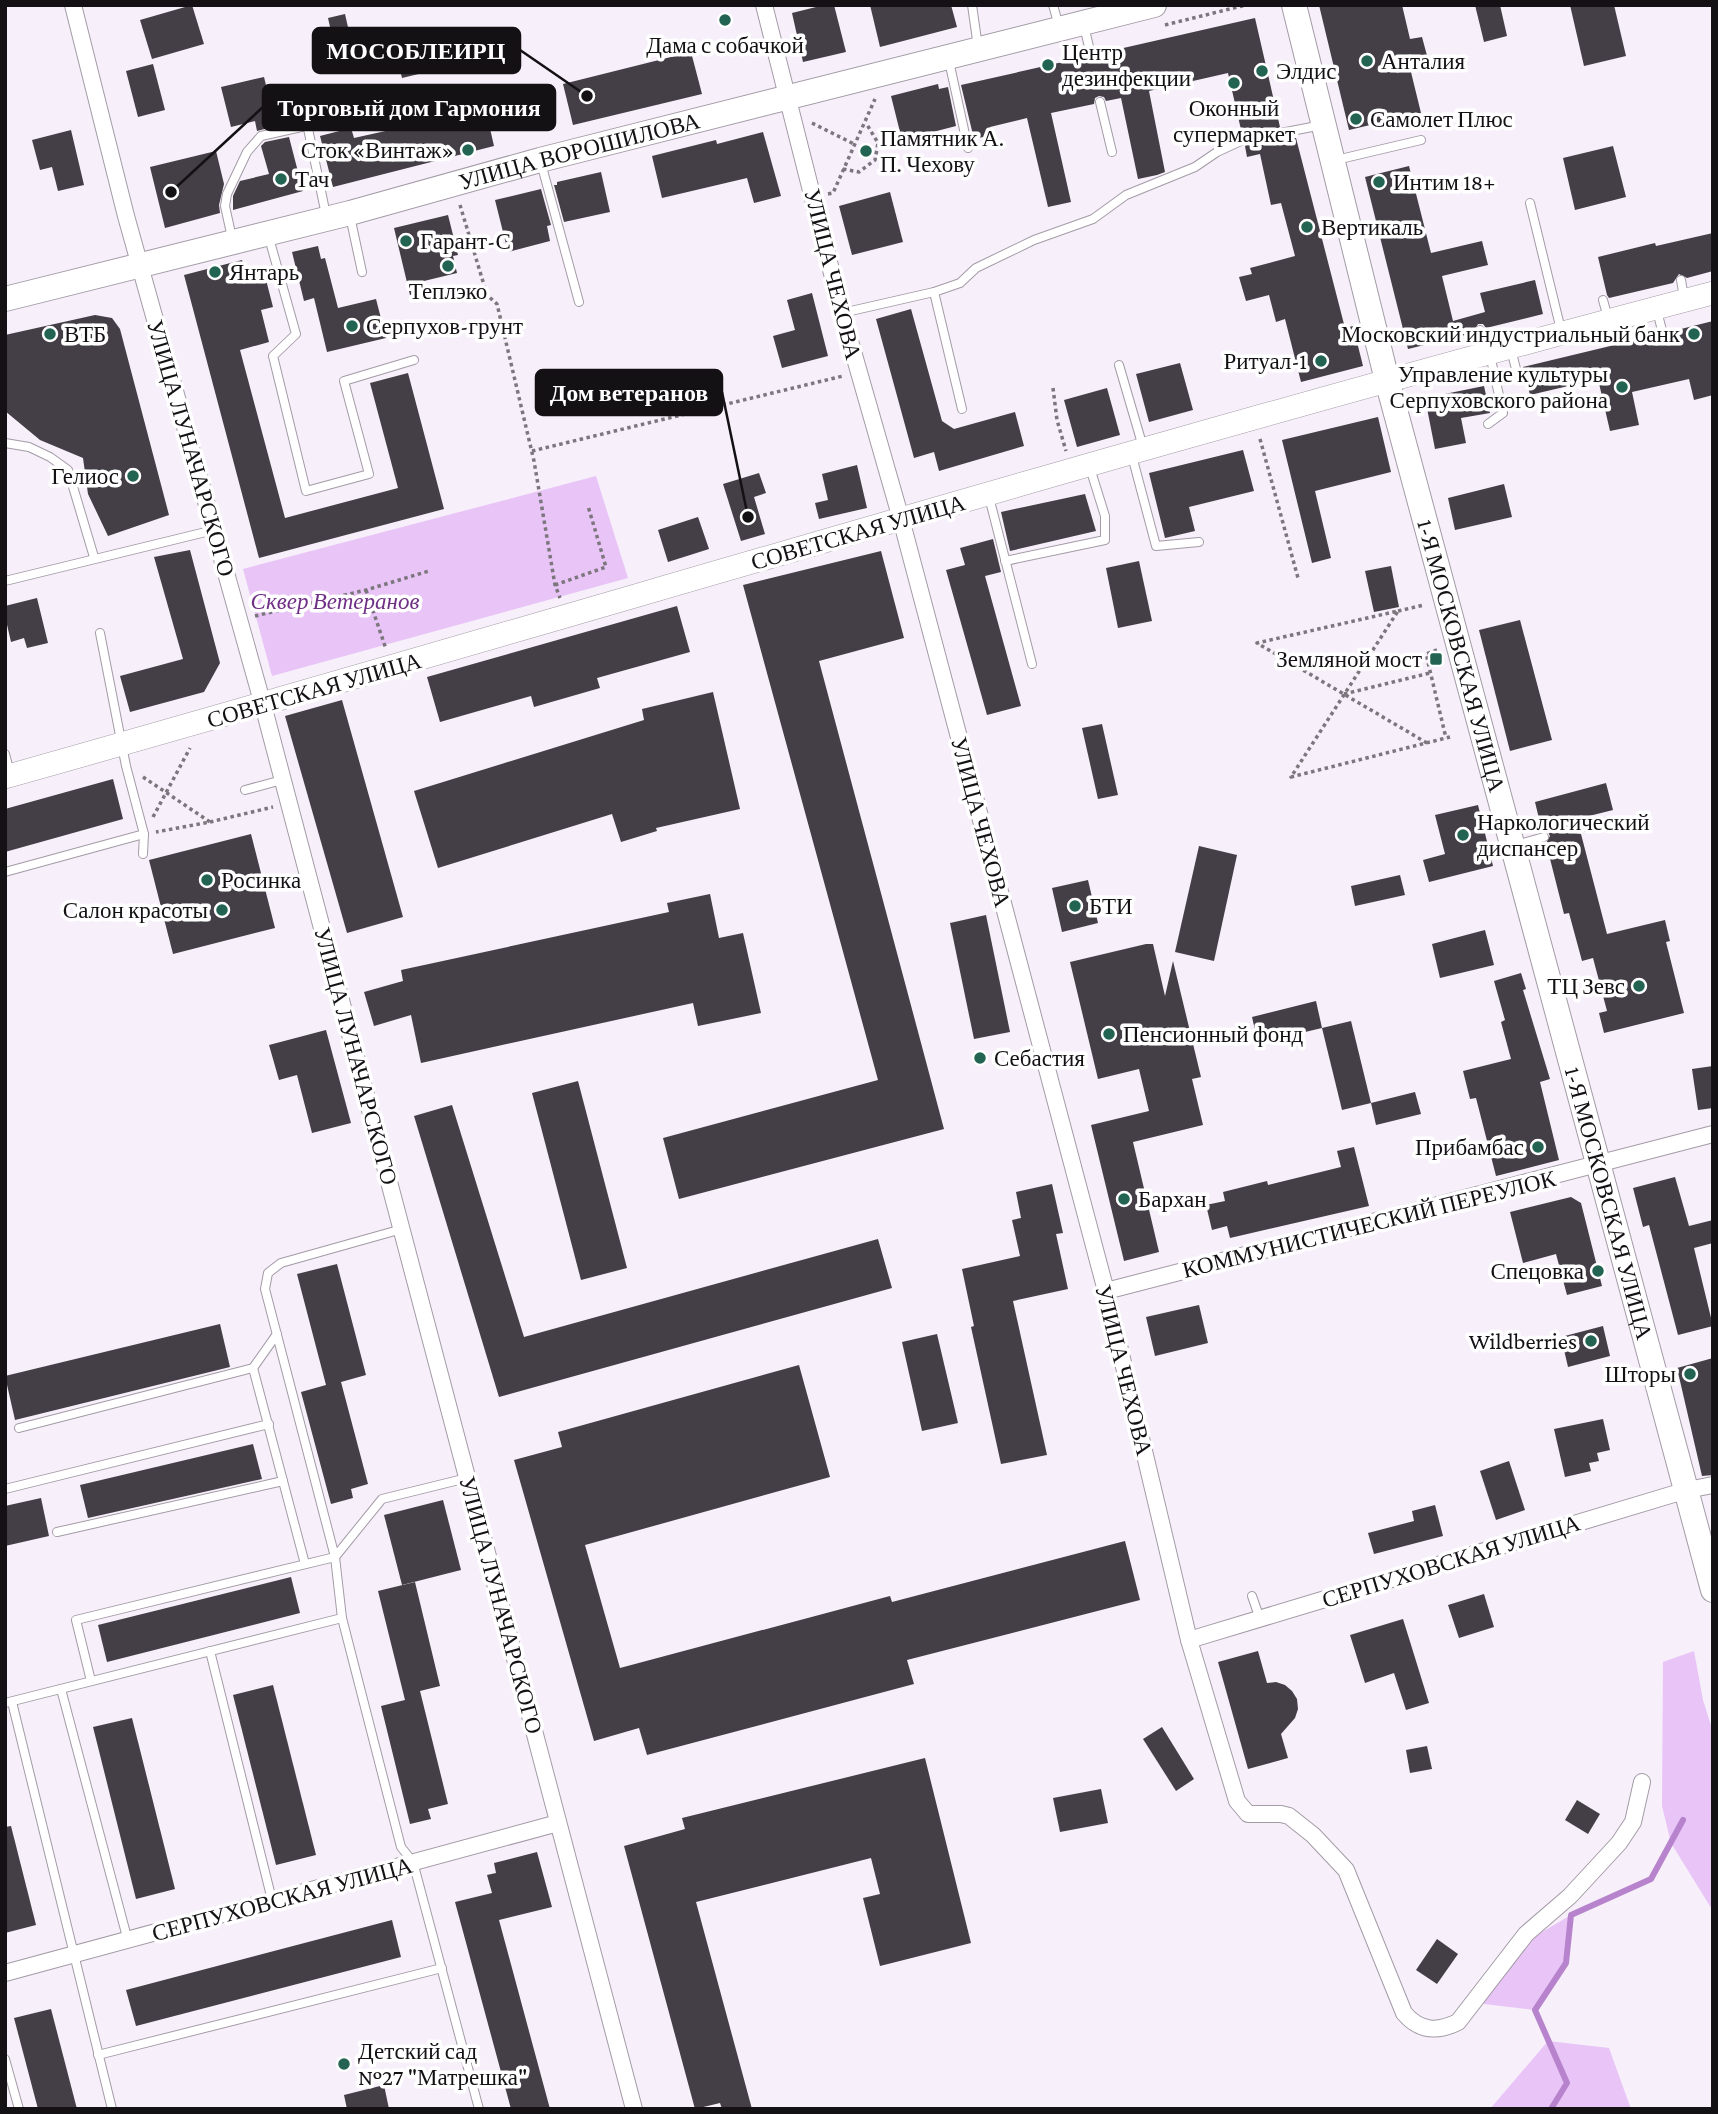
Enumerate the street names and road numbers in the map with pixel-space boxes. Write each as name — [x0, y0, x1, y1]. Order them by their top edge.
street label: УЛИЦА ВОРОШИЛОВА — [456, 107, 703, 195]
street label: УЛИЦА ЧЕХОВА — [799, 186, 867, 362]
street label: УЛИЦА ЛУНАЧАРСКОГО — [142, 317, 240, 579]
street label: СОВЕТСКАЯ УЛИЦА — [748, 489, 968, 575]
street label: 1-Я МОСКОВСКАЯ УЛИЦА — [1412, 517, 1511, 795]
street label: СОВЕТСКАЯ УЛИЦА — [204, 647, 424, 733]
street label: УЛИЦА ЧЕХОВА — [946, 734, 1016, 910]
street label: УЛИЦА ЛУНАЧАРСКОГО — [309, 924, 403, 1188]
street label: 1-Я МОСКОВСКАЯ УЛИЦА — [1560, 1064, 1658, 1343]
street label: КОММУНИСТИЧЕСКИЙ ПЕРЕУЛОК — [1180, 1165, 1559, 1283]
street label: УЛИЦА ЧЕХОВА — [1090, 1282, 1158, 1458]
street label: УЛИЦА ЛУНАЧАРСКОГО — [454, 1473, 548, 1737]
street label: СЕРПУХОВСКАЯ УЛИЦА — [1319, 1509, 1584, 1613]
street label: СЕРПУХОВСКАЯ УЛИЦА — [149, 1852, 415, 1946]

